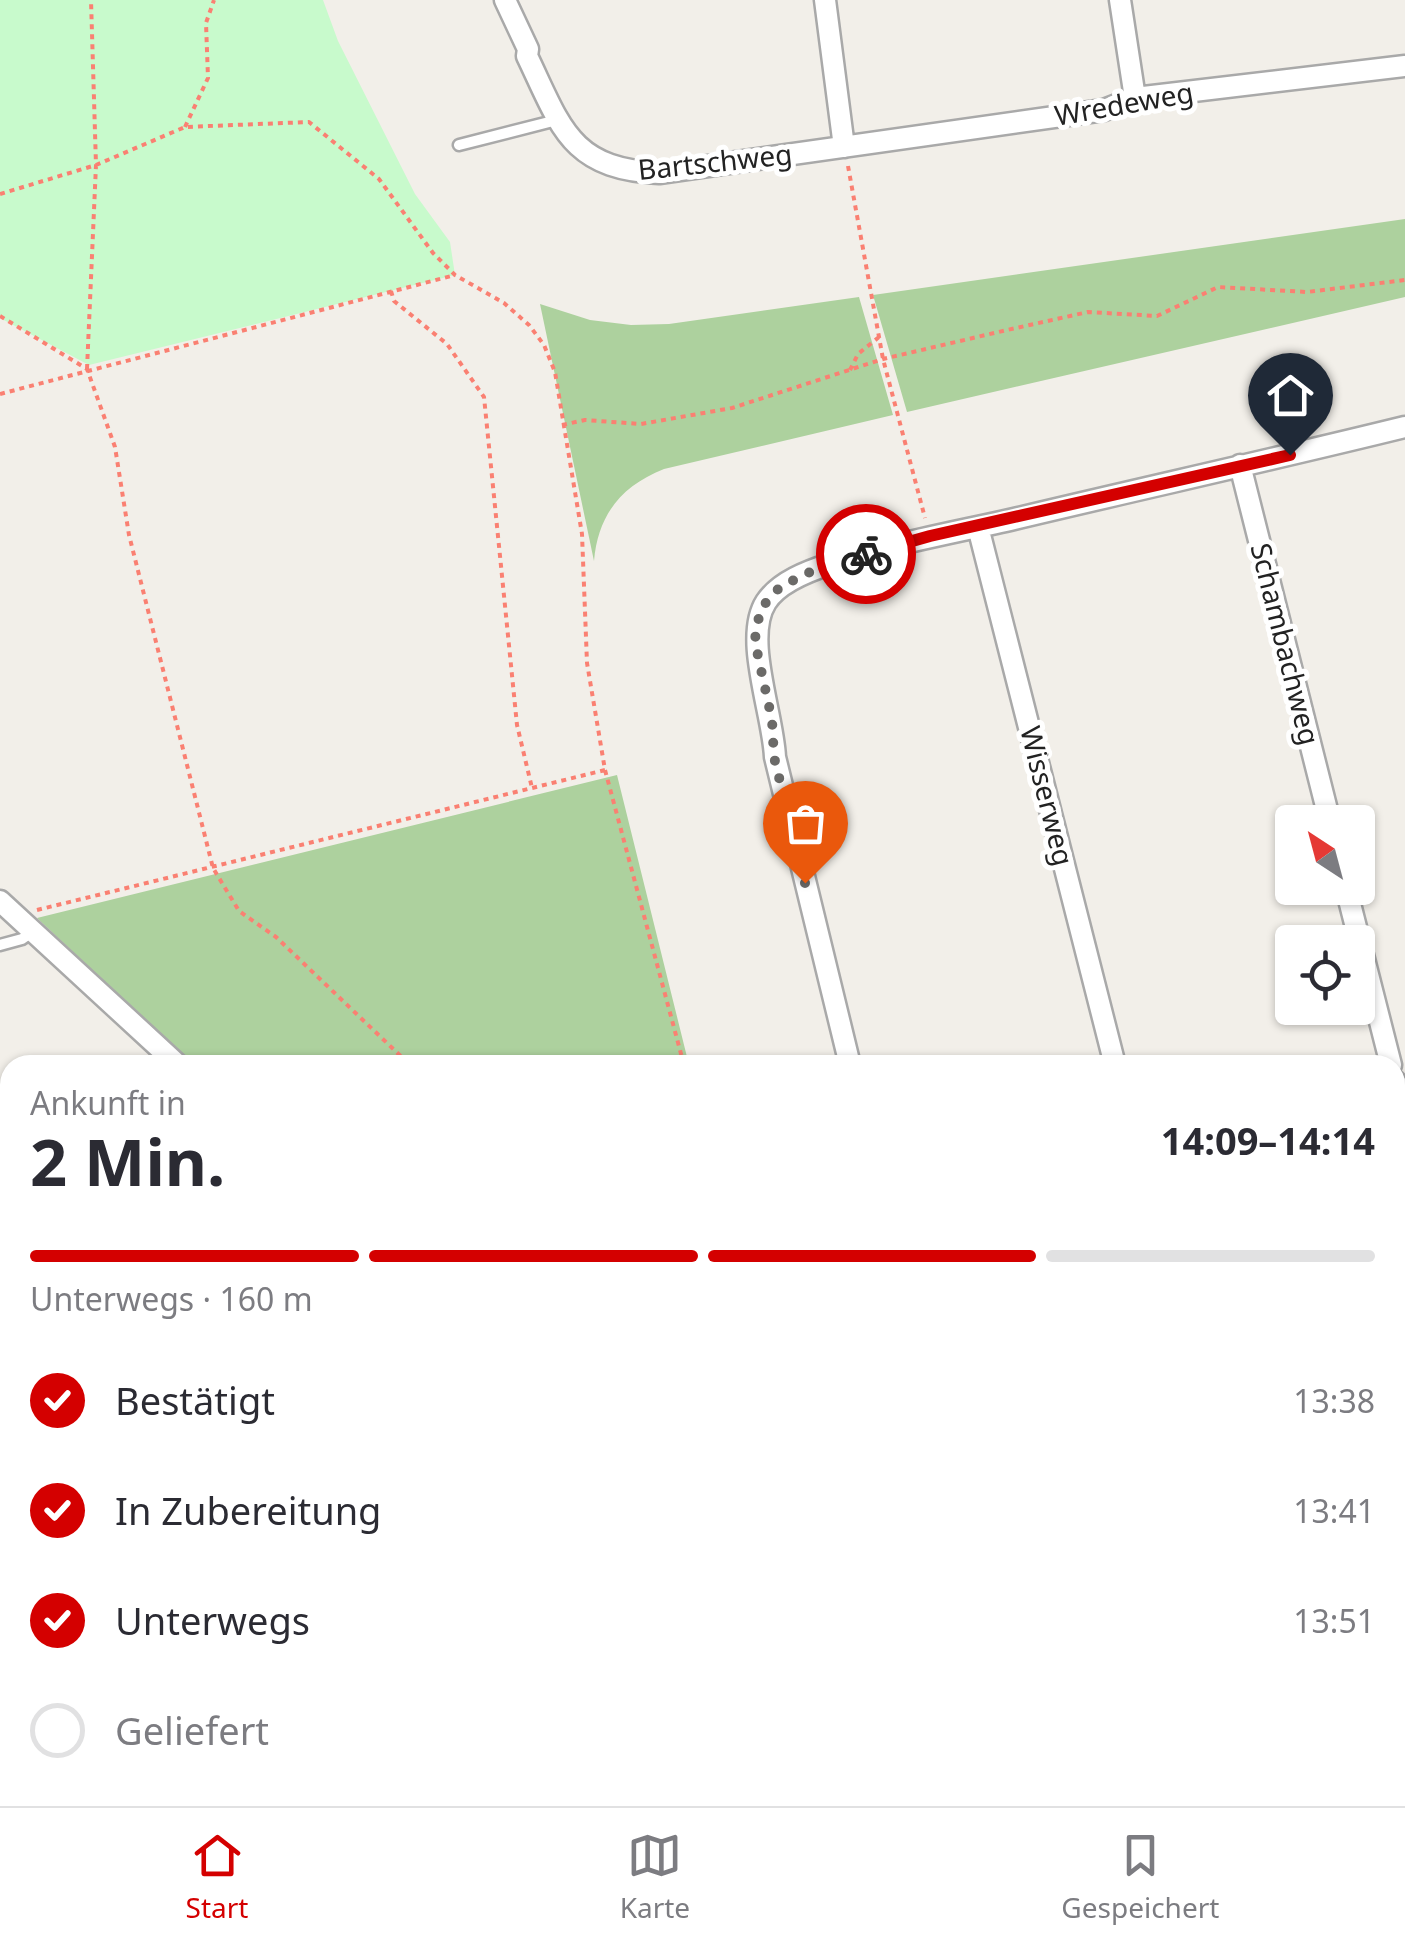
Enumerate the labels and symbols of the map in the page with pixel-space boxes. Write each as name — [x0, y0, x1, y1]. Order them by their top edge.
street label: Wredeweg — [1052, 72, 1196, 134]
street label: Bartschweg — [636, 134, 794, 188]
pin — [1248, 353, 1333, 456]
courier — [816, 504, 916, 604]
street label: Schambachweg — [1243, 539, 1329, 749]
street label: Wisserweg — [1012, 722, 1084, 869]
pin — [763, 781, 848, 884]
north arrow — [1275, 805, 1375, 905]

